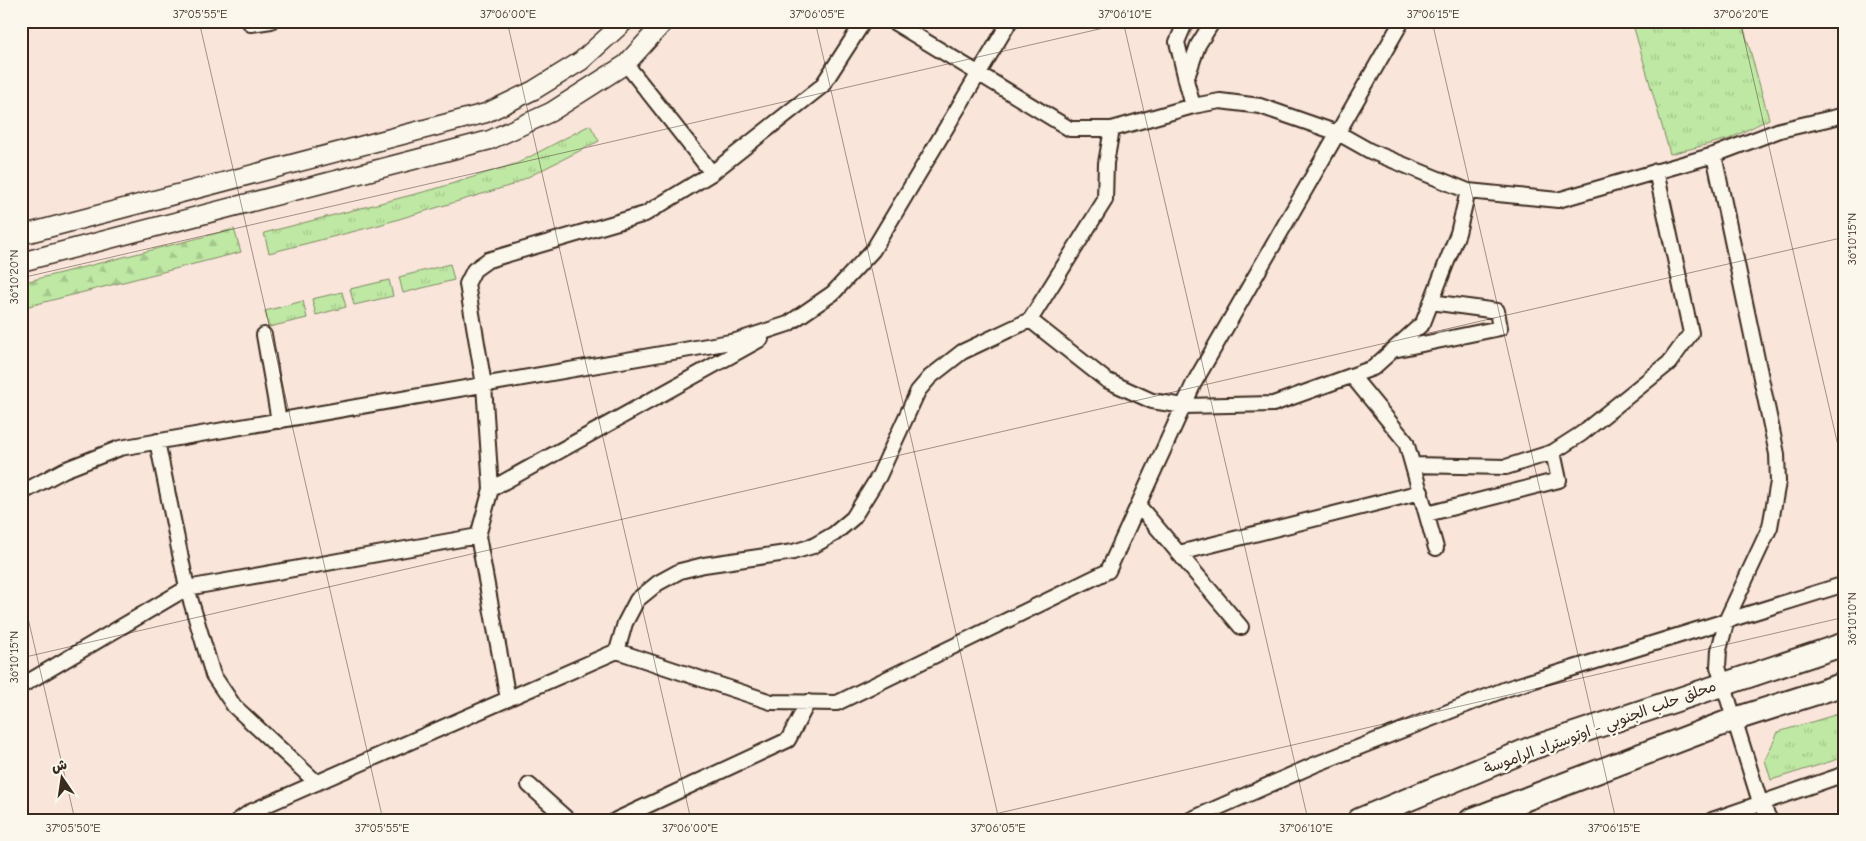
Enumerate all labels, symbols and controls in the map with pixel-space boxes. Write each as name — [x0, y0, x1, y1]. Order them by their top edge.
text: 37°05'55"E — [173, 7, 227, 21]
text: 37°06'00"E — [480, 7, 536, 21]
text: 37°06'05"E — [789, 7, 845, 21]
text: 37°06'10"E — [1098, 7, 1152, 21]
text: 37°06'15"E — [1407, 7, 1459, 21]
text: 37°06'20"E — [1714, 7, 1769, 21]
text: 36°10'15"N — [1845, 213, 1859, 265]
text: 36°10'20"N — [7, 250, 21, 304]
text: 36°10'10"N — [1845, 592, 1859, 646]
text: 36°10'15"N — [7, 631, 21, 683]
street label: محلق حلب الجنوبي - اوتوستراد الراموسة — [1482, 677, 1720, 781]
north arrow — [38, 754, 88, 804]
text: ش — [50, 756, 69, 776]
text: 37°05'50"E — [45, 821, 101, 835]
text: 37°05'55"E — [355, 821, 409, 835]
text: 37°06'00"E — [662, 821, 718, 835]
text: 37°06'05"E — [970, 821, 1026, 835]
text: 37°06'10"E — [1279, 821, 1333, 835]
text: 37°06'15"E — [1588, 821, 1640, 835]

